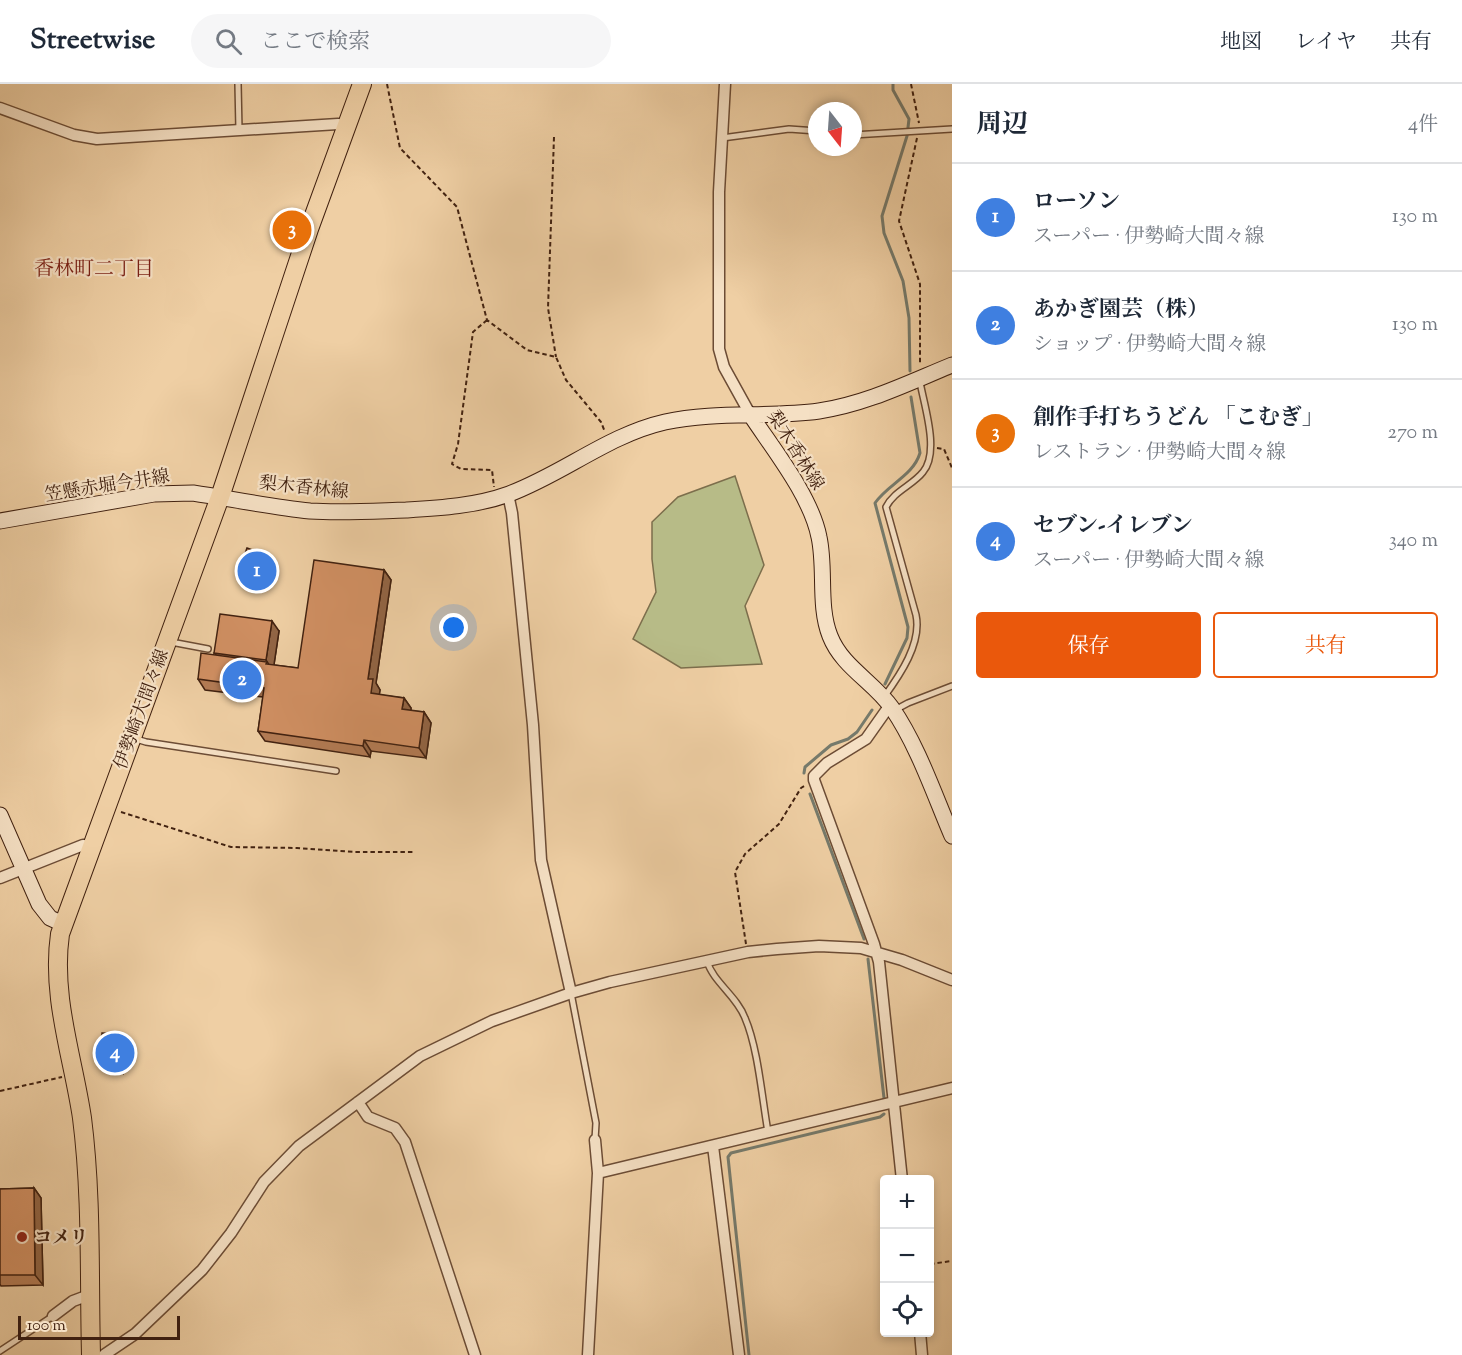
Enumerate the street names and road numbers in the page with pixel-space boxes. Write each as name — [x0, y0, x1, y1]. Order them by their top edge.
street label: 梨木香林線 — [759, 406, 829, 496]
street label: 笠懸赤堀今井線 — [43, 464, 172, 510]
street label: 梨木香林線 — [258, 471, 350, 507]
street label: 伊勢崎大間々線 — [109, 646, 177, 773]

